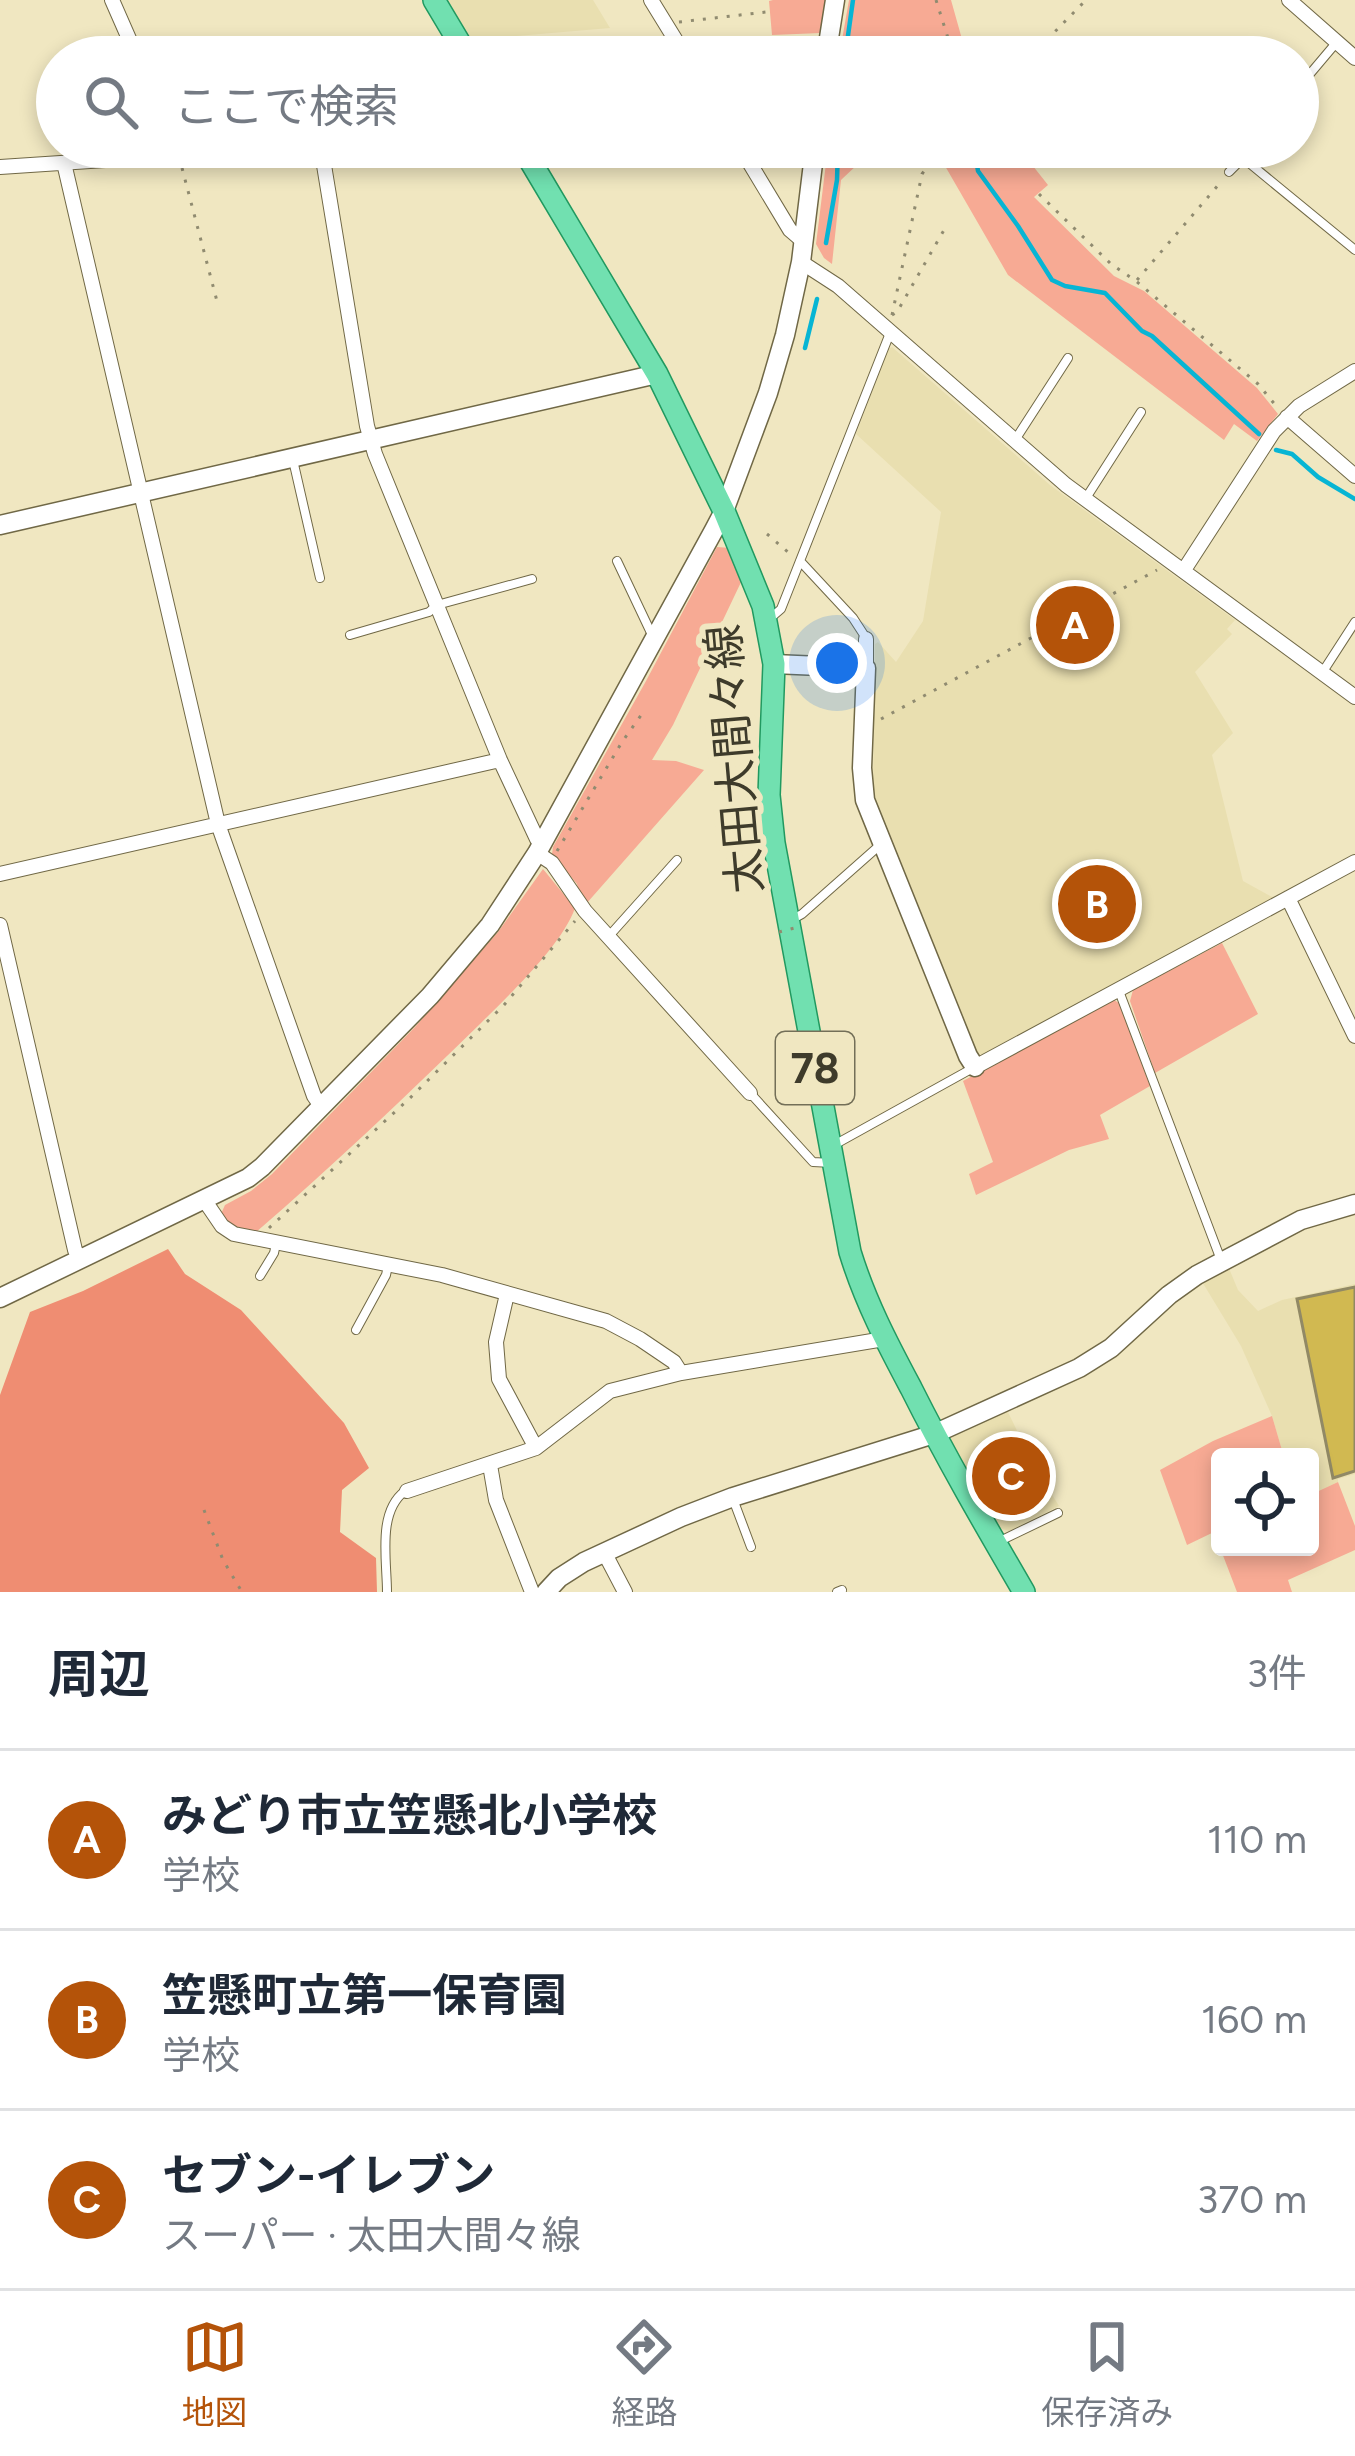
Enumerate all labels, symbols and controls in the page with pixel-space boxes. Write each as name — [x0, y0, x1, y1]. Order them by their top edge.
search box — [36, 36, 1319, 168]
icon: search — [78, 69, 144, 135]
text: ここで検索 — [174, 79, 399, 133]
pin: A — [1036, 580, 1114, 670]
street label: 太田大間々線 — [695, 622, 773, 896]
your location — [807, 633, 867, 693]
pin: B — [1058, 859, 1136, 949]
road number: 78 — [776, 1032, 854, 1104]
pin: C — [972, 1431, 1050, 1521]
map controls — [1211, 1448, 1319, 1556]
button: locate — [1211, 1448, 1319, 1556]
text: 周辺 — [48, 1644, 150, 1705]
text: 3件 — [1247, 1650, 1307, 1697]
text: みどり市立笠懸北小学校 — [162, 1788, 657, 1842]
text: A — [73, 1816, 101, 1863]
text: 110 m — [1207, 1816, 1307, 1863]
text: 学校 — [162, 1852, 240, 1899]
text: 笠懸町立第一保育園 — [162, 1968, 567, 2022]
text: B — [75, 1996, 99, 2043]
text: 160 m — [1201, 1996, 1307, 2043]
text: 学校 — [162, 2032, 240, 2079]
text: セブン-イレブン — [162, 2148, 495, 2202]
text: C — [73, 2176, 101, 2223]
text: 370 m — [1197, 2176, 1307, 2223]
text: スーパー · 太田大間々線 — [162, 2212, 581, 2259]
tab: 地図 — [182, 2314, 248, 2434]
tab: 経路 — [611, 2314, 677, 2434]
tab: 保存済み — [1041, 2314, 1173, 2434]

